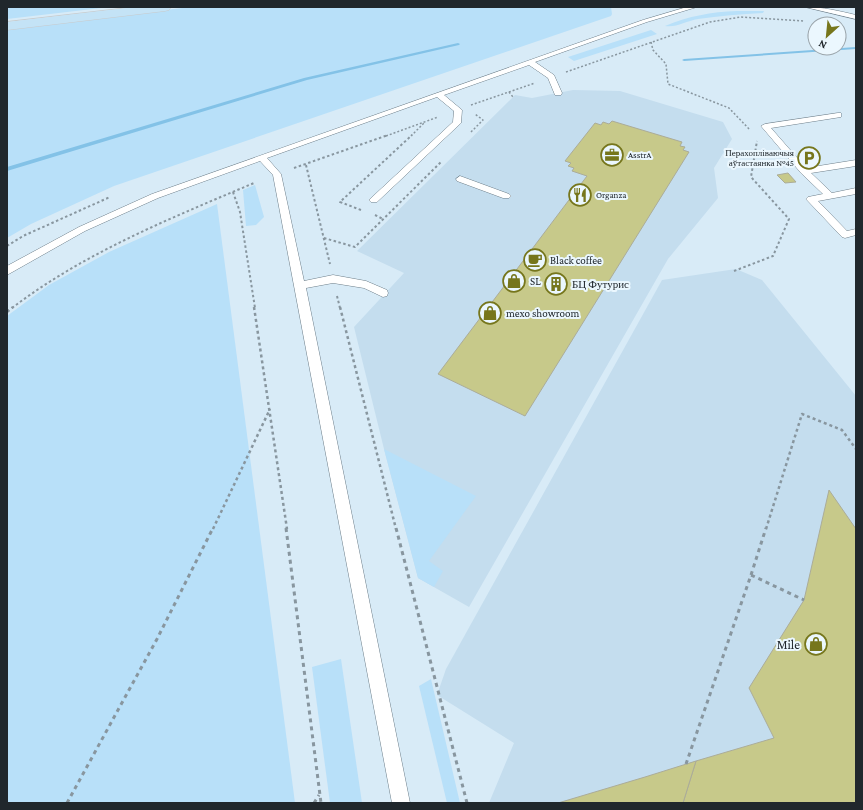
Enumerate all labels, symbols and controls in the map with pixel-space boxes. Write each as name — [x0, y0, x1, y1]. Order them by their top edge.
north arrow — [807, 16, 847, 56]
text: N — [816, 38, 829, 52]
office icon: AsstrA — [599, 142, 625, 168]
parking icon: Перахопліваючыя аўтастаянка №45 — [796, 145, 822, 171]
place label: Перахопліваючыя аўтастаянка №45 — [725, 148, 794, 168]
place label: AsstrA — [628, 150, 652, 160]
restaurant icon: Organza — [567, 182, 593, 208]
place label: Organza — [596, 190, 626, 200]
cafe icon: Black coffee — [522, 247, 548, 273]
place label: Black coffee — [550, 254, 602, 266]
shop icon: SL — [501, 268, 527, 294]
building icon: БЦ Футурис — [543, 271, 569, 297]
place label: SL — [530, 275, 541, 287]
place label: БЦ Футурис — [572, 278, 629, 290]
shop icon: mexo showroom — [477, 300, 503, 326]
place label: mexo showroom — [506, 307, 579, 319]
shop icon: Mile — [803, 631, 829, 657]
place label: Mile — [777, 637, 800, 652]

